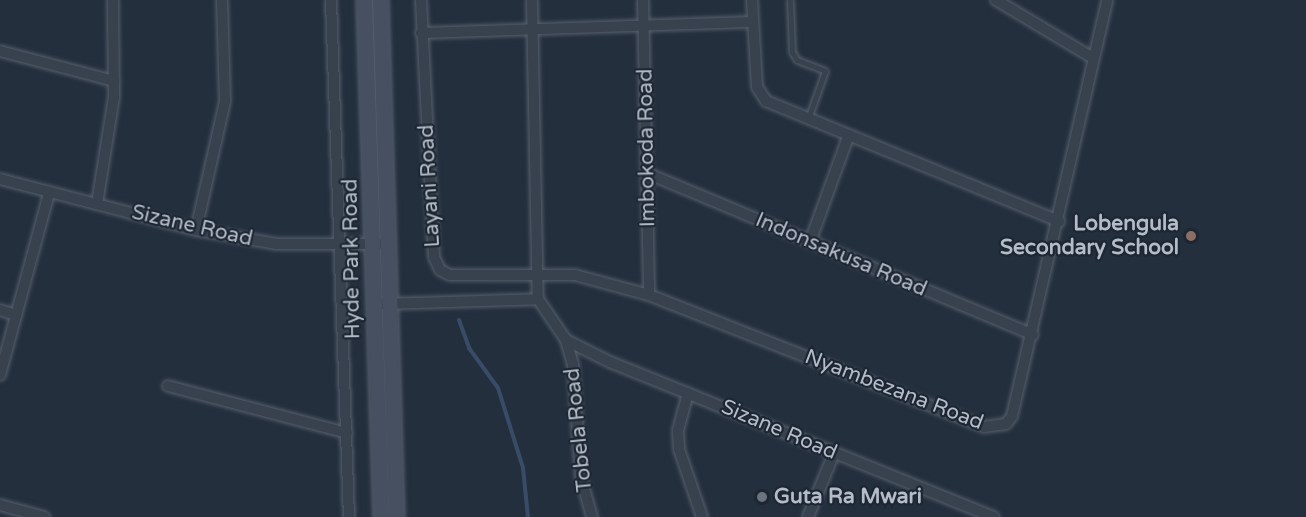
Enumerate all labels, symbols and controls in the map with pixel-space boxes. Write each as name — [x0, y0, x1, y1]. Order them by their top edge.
street label: Imbokoda Road — [633, 69, 661, 227]
street label: Layani Road — [414, 124, 446, 248]
street label: Hyde Park Road — [338, 179, 366, 339]
street label: Sizane Road — [129, 200, 255, 252]
street label: Indonsakusa Road — [752, 208, 930, 302]
place label: Lobengula Secondary School — [1000, 211, 1179, 261]
marker: Lobengula Secondary School — [1184, 229, 1198, 243]
street label: Nyambezana Road — [801, 344, 987, 436]
street label: Tobela Road — [560, 367, 598, 493]
street label: Sizane Road — [717, 394, 841, 466]
place label: Guta Ra Mwari — [774, 484, 922, 510]
marker: Guta Ra Mwari — [755, 490, 769, 504]

